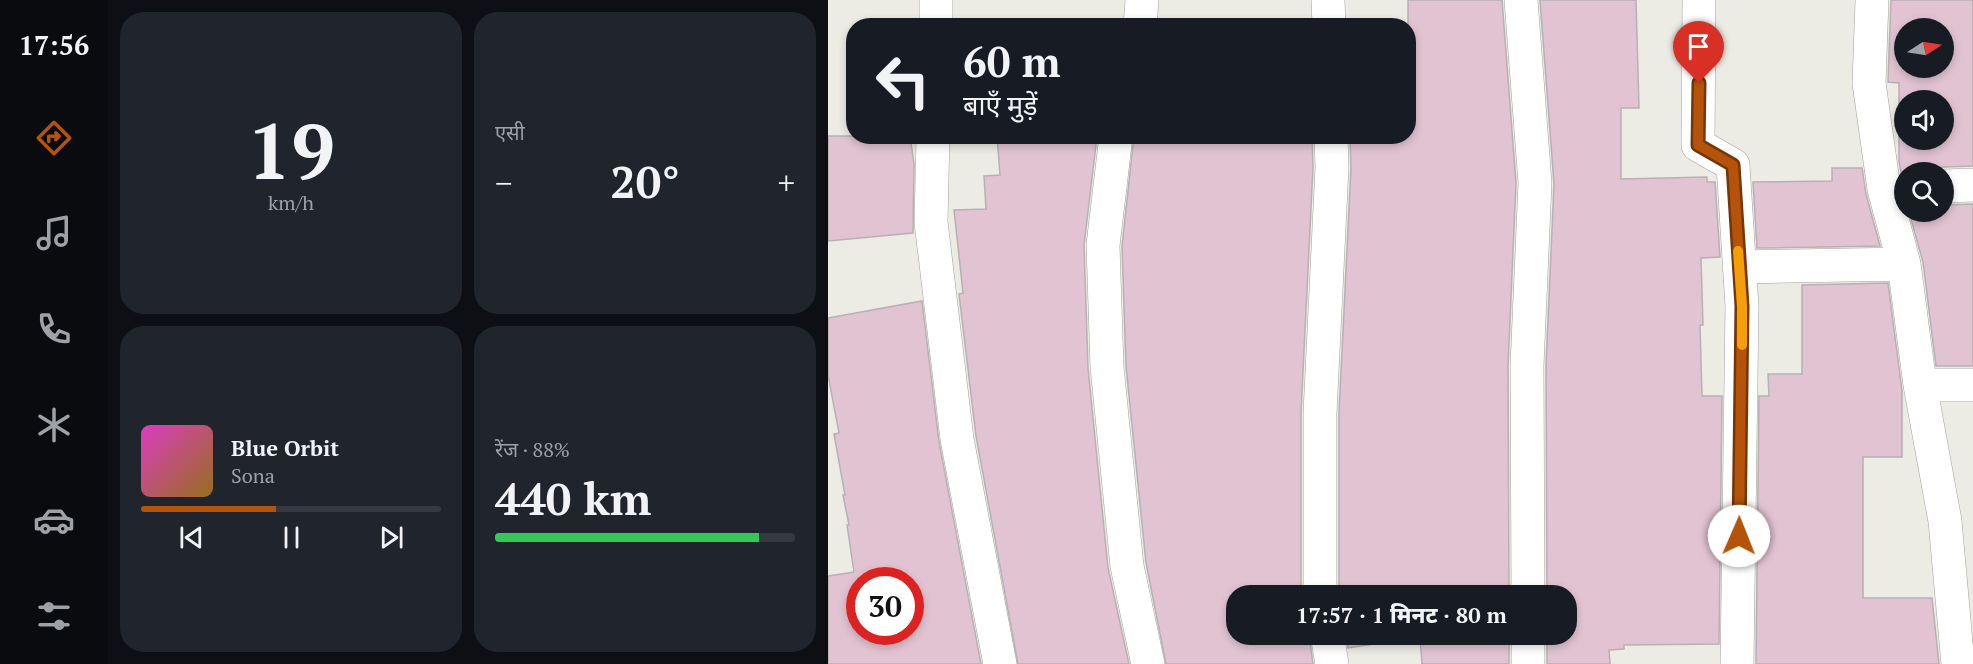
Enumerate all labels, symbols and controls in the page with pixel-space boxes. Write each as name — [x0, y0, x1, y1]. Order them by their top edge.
north arrow — [1894, 18, 1954, 78]
map controls — [1894, 18, 1954, 222]
pin — [1673, 21, 1724, 83]
text: 17:56 — [19, 27, 89, 63]
icon: arrive — [1682, 30, 1715, 63]
text: 60 m — [963, 33, 1061, 89]
icon: left — [864, 42, 942, 120]
text: बाएँ मुड़ें — [963, 87, 1038, 123]
button: sound — [1894, 90, 1954, 150]
text: 19 — [247, 98, 335, 201]
icon: directions — [33, 117, 75, 159]
text: एसी — [495, 119, 525, 146]
text: 20° — [610, 151, 680, 211]
text: − — [495, 161, 513, 204]
text: + — [777, 161, 795, 204]
button: search — [1894, 162, 1954, 222]
text: km/h — [268, 189, 314, 216]
icon: music — [33, 212, 75, 254]
icon: phone — [33, 308, 75, 350]
icon: climate — [33, 404, 75, 446]
text: Blue Orbit — [231, 433, 339, 462]
text: रेंज · 88% — [495, 436, 570, 463]
text: Sona — [231, 462, 275, 489]
text: 440 km — [495, 468, 651, 528]
icon: car — [33, 499, 75, 541]
position arrow — [1707, 504, 1771, 568]
icon: previous — [175, 521, 208, 554]
icon: pause — [275, 521, 308, 554]
icon: next — [375, 521, 408, 554]
speed limit sign: 30 — [846, 567, 924, 645]
icon: filters — [33, 595, 75, 637]
text: 17:57 · 1 मिनट · 80 m — [1296, 600, 1507, 629]

